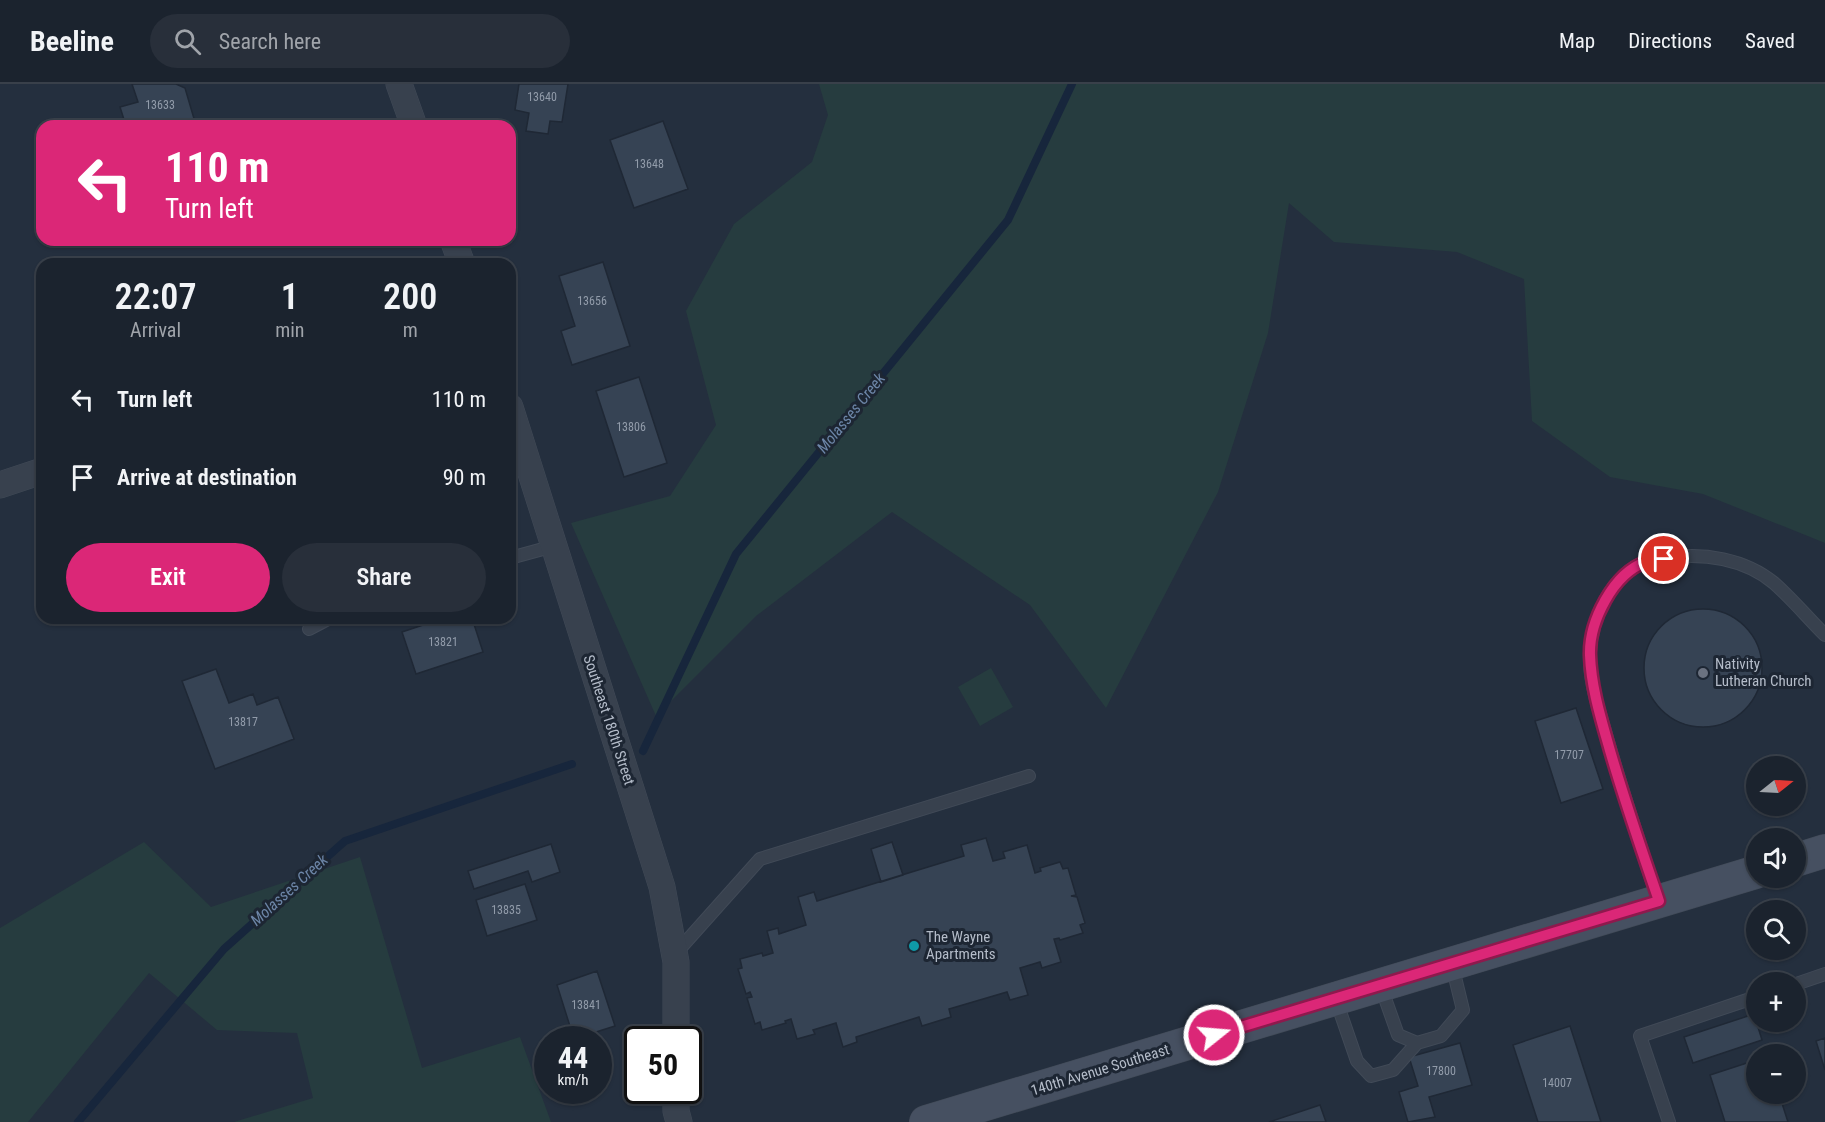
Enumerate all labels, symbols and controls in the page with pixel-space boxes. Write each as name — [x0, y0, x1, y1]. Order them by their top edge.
search box — [150, 14, 570, 68]
text: Beeline — [30, 25, 114, 58]
icon: search — [171, 25, 204, 58]
text: Search here — [219, 29, 321, 54]
text: Map — [1559, 29, 1595, 53]
text: Directions — [1628, 29, 1712, 53]
text: Saved — [1745, 29, 1795, 53]
house number: 13640 — [527, 90, 557, 104]
house number: 13633 — [145, 98, 175, 112]
text: 110 m — [165, 143, 270, 192]
icon: left — [66, 144, 144, 222]
house number: 13648 — [634, 157, 664, 171]
text: Turn left — [165, 193, 254, 225]
text: 22:07 — [115, 276, 197, 318]
text: 1 — [281, 276, 299, 318]
text: 200 — [383, 276, 437, 318]
house number: 13656 — [577, 294, 607, 308]
text: Arrival — [130, 318, 181, 342]
text: min — [275, 318, 304, 342]
text: m — [403, 318, 418, 342]
water label: Molasses Creek — [813, 368, 890, 457]
icon: left — [66, 383, 99, 416]
text: Turn left — [117, 387, 192, 412]
text: 110 m — [432, 387, 486, 412]
house number: 13806 — [616, 420, 646, 434]
icon: arrive — [66, 461, 99, 494]
text: Arrive at destination — [117, 465, 297, 490]
text: 90 m — [443, 465, 486, 490]
pin — [1638, 533, 1689, 584]
icon: arrive — [1647, 542, 1680, 575]
button: Exit — [66, 543, 270, 612]
button: Share — [282, 543, 486, 612]
house number: 13821 — [428, 635, 458, 649]
street label: Southeast 180th Street — [579, 653, 639, 787]
place label: Nativity Lutheran Church — [1715, 655, 1812, 690]
marker: Nativity Lutheran Church — [1696, 666, 1710, 680]
house number: 13817 — [228, 715, 258, 729]
house number: 17707 — [1554, 748, 1584, 762]
north arrow — [1746, 756, 1806, 816]
map controls — [1746, 756, 1806, 1104]
button: sound — [1746, 828, 1806, 888]
water label: Molasses Creek — [246, 850, 332, 930]
button: search — [1746, 900, 1806, 960]
house number: 13835 — [491, 903, 521, 917]
place label: The Wayne Apartments — [926, 928, 996, 963]
marker: The Wayne Apartments — [907, 939, 921, 953]
button: + — [1746, 972, 1806, 1032]
house number: 13841 — [571, 998, 601, 1012]
position arrow — [1182, 1003, 1246, 1067]
speed limit sign: 50 — [624, 1026, 702, 1104]
text: 44 — [558, 1040, 588, 1075]
street label: 140th Avenue Southeast — [1029, 1040, 1171, 1100]
button: − — [1746, 1044, 1806, 1104]
house number: 17800 — [1426, 1064, 1456, 1078]
text: km/h — [558, 1071, 588, 1089]
house number: 14007 — [1542, 1076, 1572, 1090]

